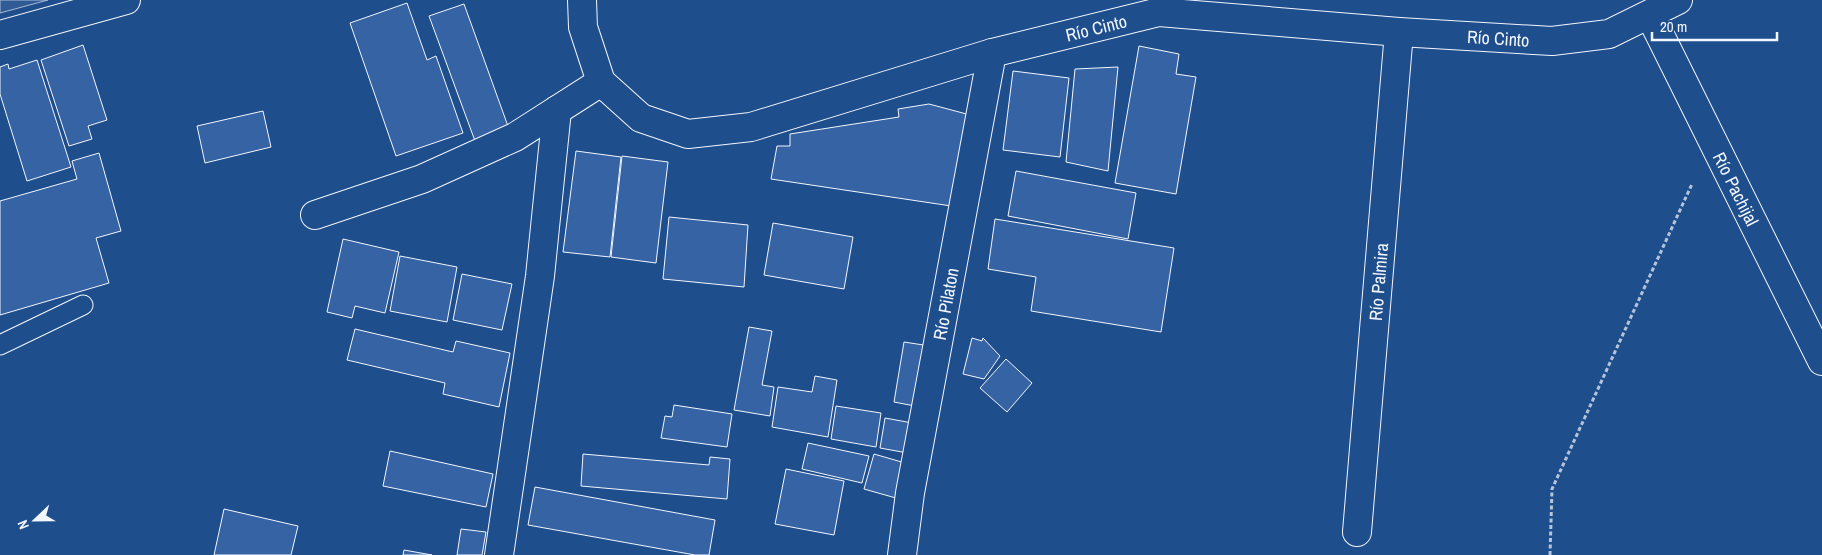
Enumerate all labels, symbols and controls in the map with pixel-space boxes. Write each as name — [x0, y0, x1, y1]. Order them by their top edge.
street label: Río Cinto — [1063, 8, 1129, 47]
scale bar — [1652, 10, 1777, 42]
text: 20 m — [1660, 16, 1687, 37]
street label: Río Cinto — [1466, 24, 1530, 52]
street label: Río Pachijal — [1707, 147, 1765, 230]
street label: Río Palmira — [1362, 242, 1394, 322]
street label: Río Pilaton — [926, 266, 964, 342]
north arrow — [10, 495, 60, 545]
text: N — [13, 518, 33, 532]

